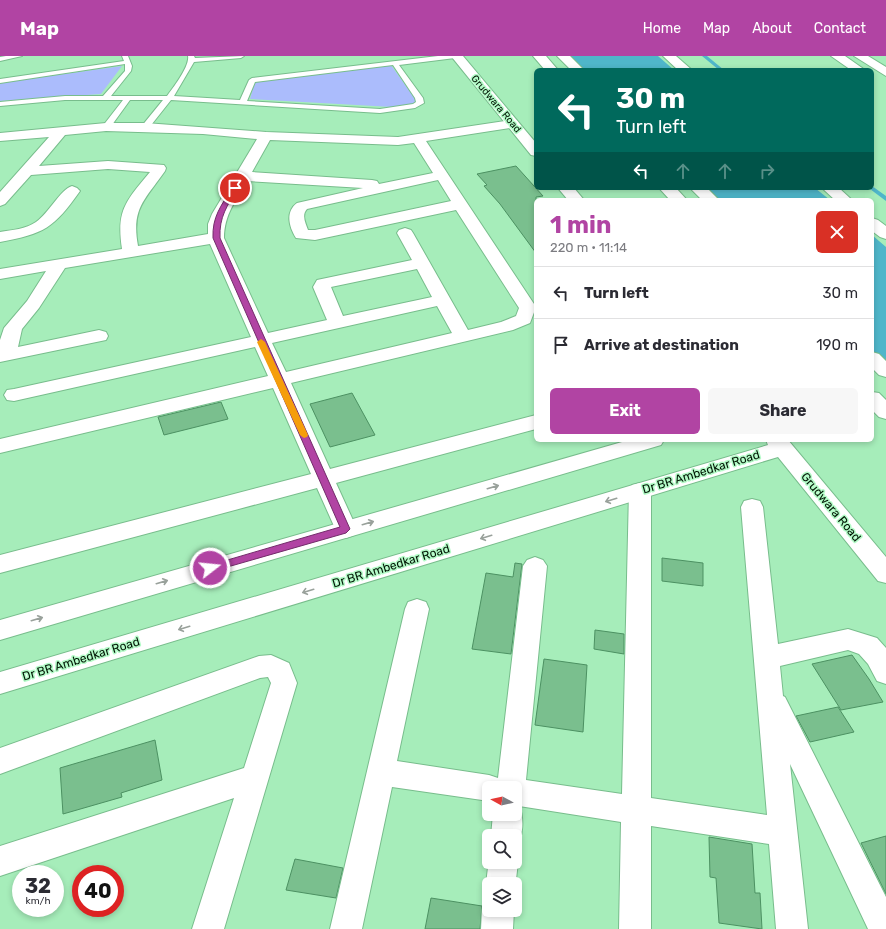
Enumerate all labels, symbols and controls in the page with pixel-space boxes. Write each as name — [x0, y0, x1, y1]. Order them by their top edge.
text: Map — [20, 17, 59, 40]
text: Home — [643, 20, 681, 37]
text: Map — [703, 20, 730, 37]
text: About — [752, 20, 792, 37]
text: Contact — [814, 20, 866, 37]
street label: Grudwara Road — [468, 73, 524, 135]
text: 30 m — [616, 82, 685, 115]
icon: left — [550, 84, 602, 136]
text: Turn left — [616, 116, 686, 138]
icon: left — [630, 160, 652, 182]
icon: ahead — [672, 160, 694, 182]
icon: ahead — [714, 160, 736, 182]
icon: right — [756, 160, 778, 182]
pin — [218, 171, 252, 205]
icon: arrive — [224, 177, 246, 199]
text: 1 min — [550, 211, 611, 239]
button: close — [816, 211, 858, 253]
text: 220 m · 11:14 — [550, 240, 627, 255]
icon: left — [550, 282, 572, 304]
text: Turn left — [584, 284, 649, 302]
text: 30 m — [822, 284, 858, 302]
icon: arrive — [550, 334, 572, 356]
text: Arrive at destination — [584, 336, 739, 354]
text: 190 m — [816, 336, 858, 354]
button: Exit — [550, 388, 700, 434]
button: Share — [708, 388, 858, 434]
street label: Dr BR Ambedkar Road — [641, 447, 761, 497]
street label: Grudwara Road — [798, 470, 864, 544]
one-way arrow — [486, 483, 499, 490]
one-way arrow — [604, 497, 617, 504]
one-way arrow — [361, 519, 374, 526]
one-way arrow — [480, 534, 493, 541]
street label: Dr BR Ambedkar Road — [331, 541, 451, 591]
position arrow — [189, 547, 231, 589]
one-way arrow — [156, 578, 169, 586]
one-way arrow — [302, 588, 315, 595]
one-way arrow — [31, 615, 44, 622]
one-way arrow — [177, 625, 190, 632]
street label: Dr BR Ambedkar Road — [21, 634, 141, 684]
north arrow — [482, 781, 522, 821]
map controls — [482, 781, 522, 917]
button: search — [482, 829, 522, 869]
speed limit sign: 40 — [72, 865, 124, 917]
text: 32 — [25, 874, 51, 898]
button: layers — [482, 877, 522, 917]
text: km/h — [26, 895, 50, 907]

